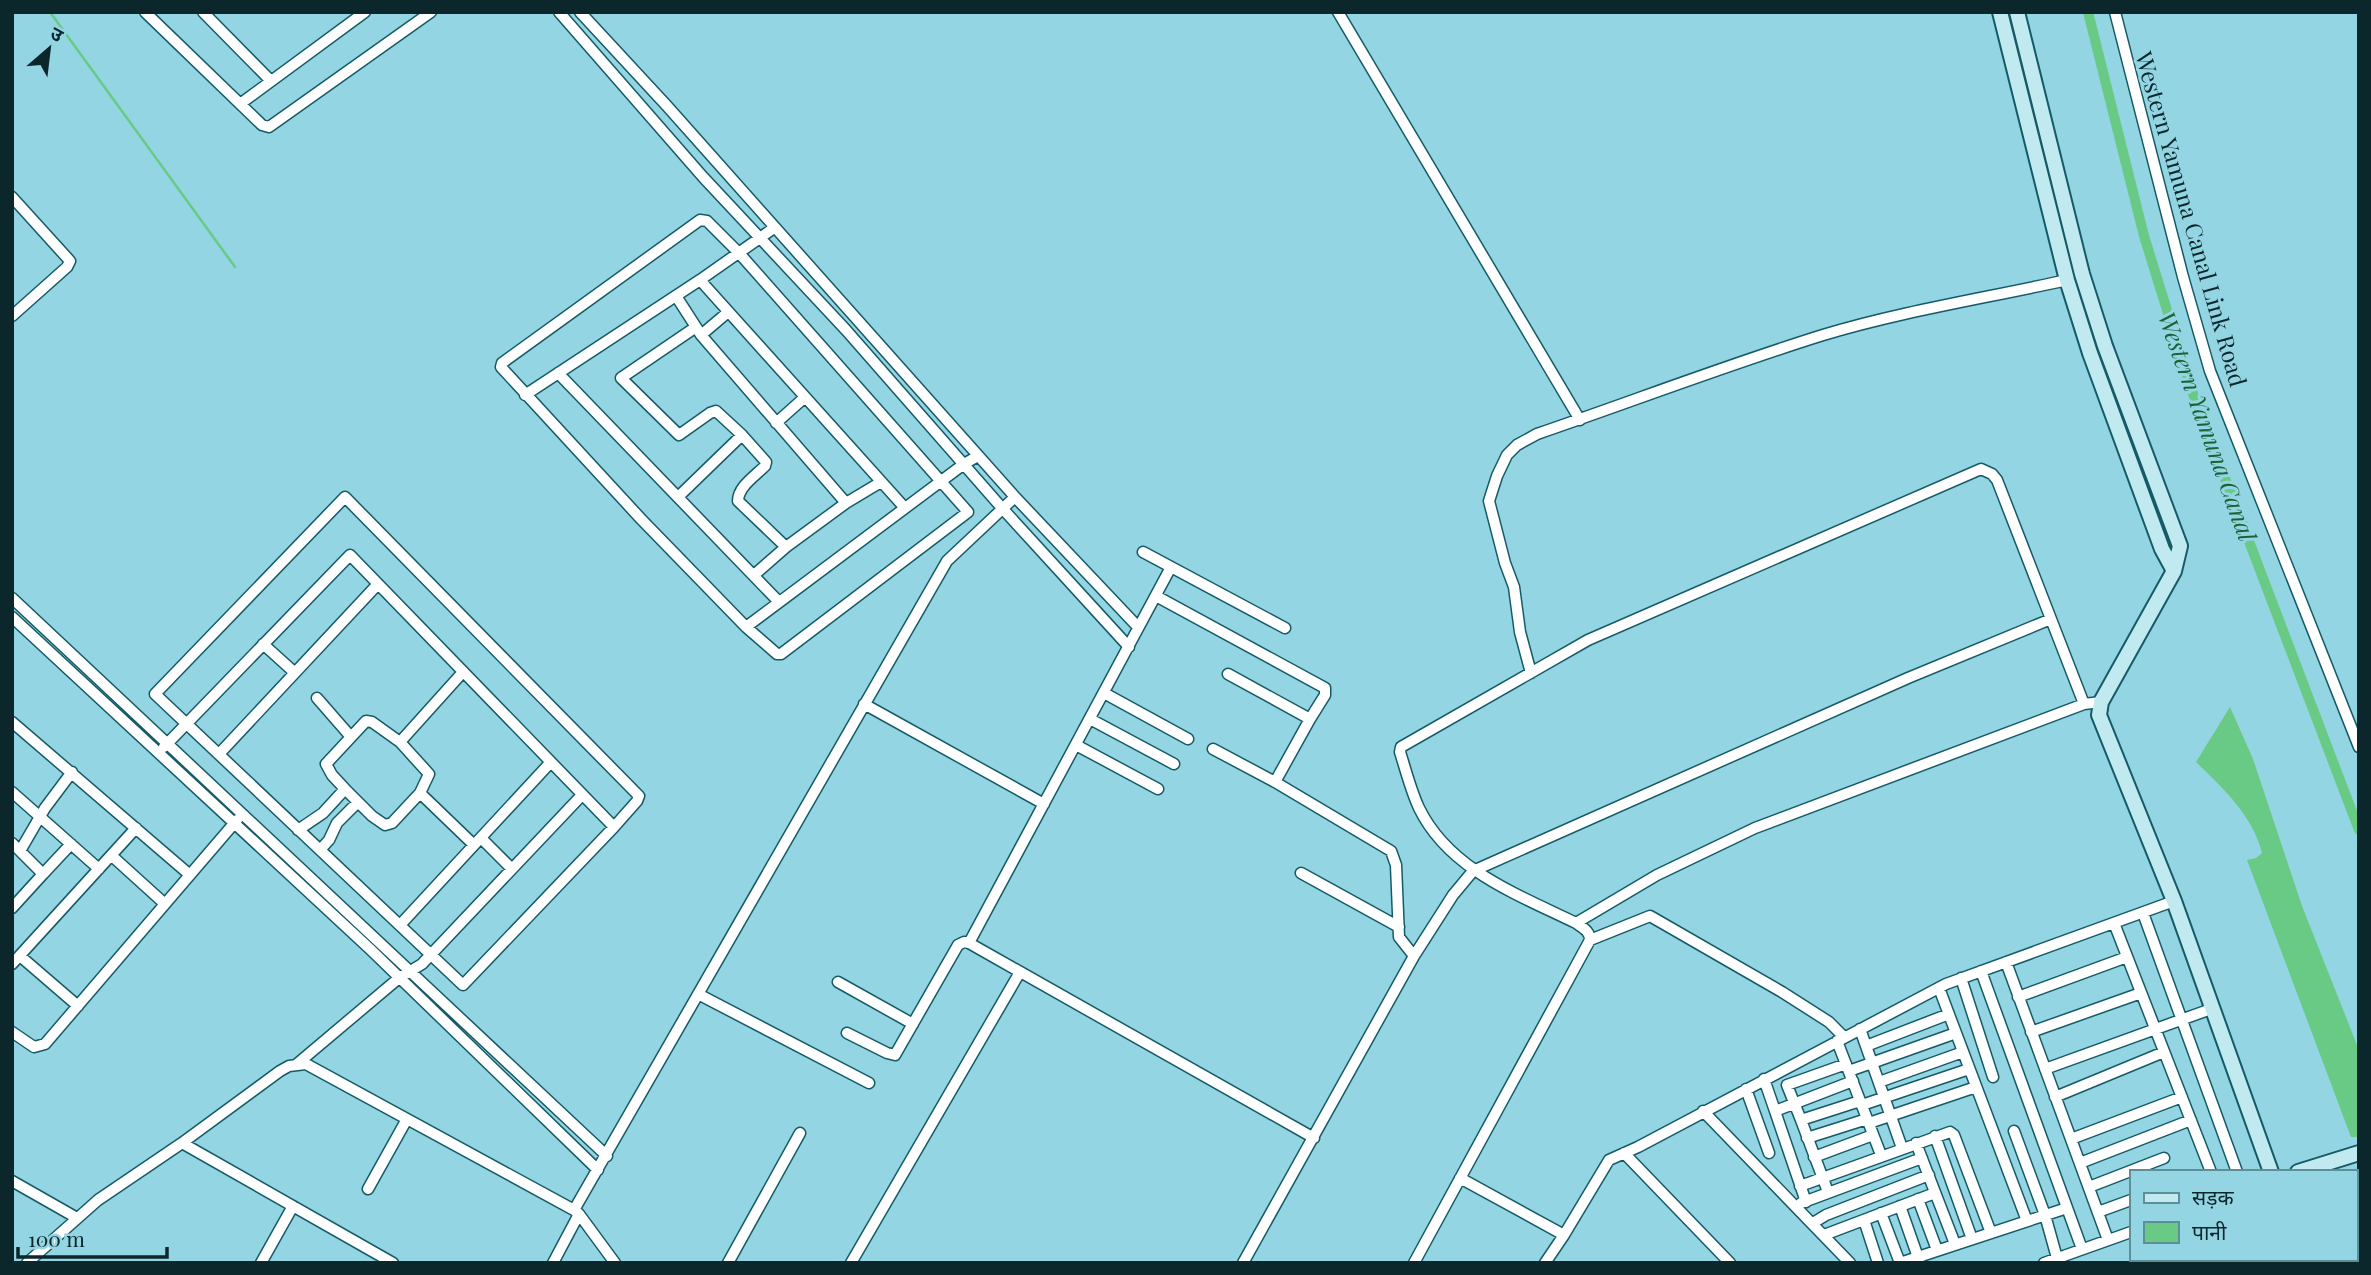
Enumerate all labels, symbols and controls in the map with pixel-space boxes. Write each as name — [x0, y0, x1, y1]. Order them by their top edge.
north arrow — [14, 14, 84, 84]
text: उ — [46, 19, 69, 48]
street label: Western Yamuna Canal Link Road — [2129, 47, 2255, 390]
water label: Western Yamuna Canal — [2152, 307, 2265, 546]
legend — [2130, 1170, 2357, 1261]
text: सड़क — [2192, 1182, 2234, 1210]
scale bar — [18, 1216, 166, 1260]
text: पानी — [2192, 1217, 2227, 1245]
text: 100 m — [28, 1224, 85, 1252]

